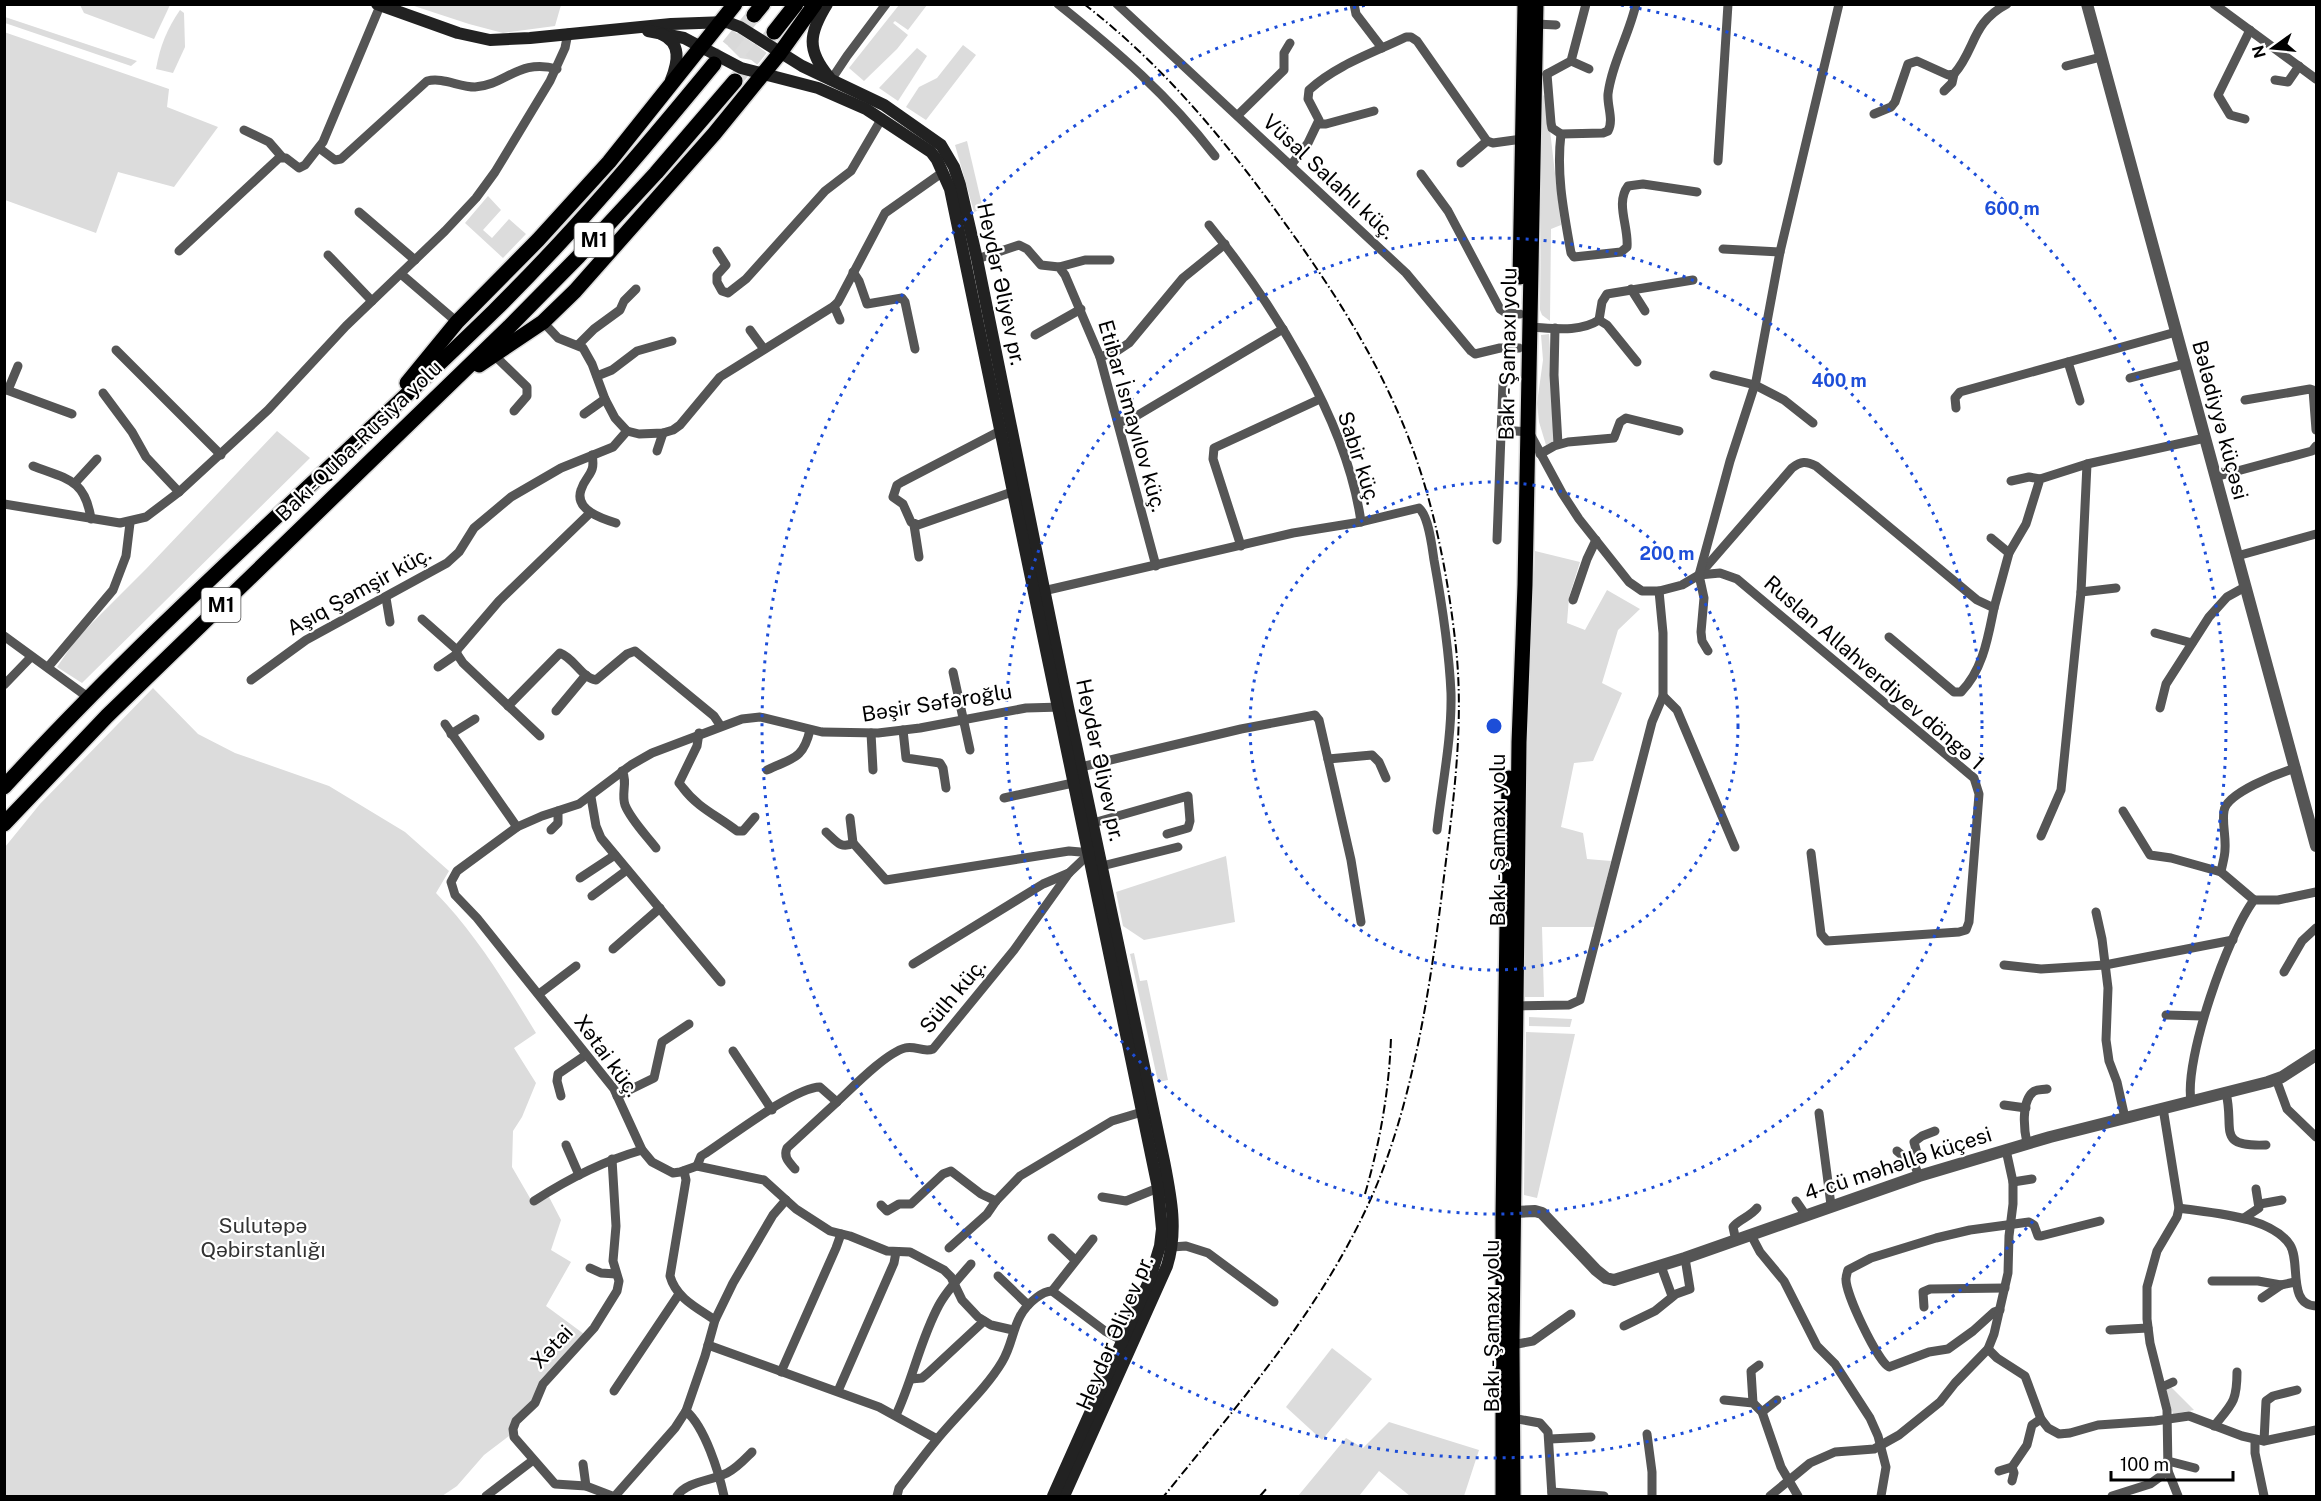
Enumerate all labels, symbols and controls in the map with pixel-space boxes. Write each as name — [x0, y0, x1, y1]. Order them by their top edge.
north arrow — [2243, 18, 2303, 78]
text: N — [2248, 43, 2270, 60]
street label: Vüsal Salahlı küç. — [1258, 109, 1401, 244]
text: 600 m — [1984, 198, 2040, 219]
street label: Heydər Əliyev pr. — [972, 200, 1031, 367]
road number: M1 — [574, 223, 614, 257]
street label: Bakı - Şamaxı yolu — [1493, 267, 1522, 441]
street label: Etibar İsmayılov küç. — [1093, 317, 1172, 515]
street label: Bələdiyyə küçəsi — [2187, 338, 2254, 502]
street label: Bakı-Quba-Rusiya yolu — [270, 355, 447, 526]
text: 400 m — [1811, 370, 1867, 391]
street label: Sabir küç. — [1333, 408, 1386, 508]
street label: Aşıq Şəmşir küç. — [282, 541, 435, 641]
text: 200 m — [1640, 543, 1694, 564]
street label: Ruslan Allahverdiyev döngə 1 — [1759, 570, 1989, 775]
road number: M1 — [202, 588, 240, 622]
street label: Heydər Əliyev pr. — [1071, 676, 1130, 843]
street label: Bəşir Səfəroğlu — [860, 678, 1014, 727]
centre of rings — [1484, 716, 1504, 736]
street label: Bakı - Şamaxı yolu — [1485, 753, 1510, 927]
street label: Sülh küç. — [914, 953, 991, 1038]
street label: Xətai küç. — [569, 1010, 646, 1102]
street label: 4-cü məhəllə küçesi — [1801, 1121, 1995, 1206]
park label: Sulutəpə Qəbirstanlığı — [200, 1213, 326, 1262]
street label: Bakı - Şamaxı yolu — [1479, 1239, 1504, 1413]
street label: Heydər Əliyev pr. — [1071, 1252, 1158, 1414]
street label: Xətai — [525, 1320, 578, 1374]
scale bar — [2111, 1444, 2232, 1482]
text: 100 m — [2120, 1454, 2169, 1475]

